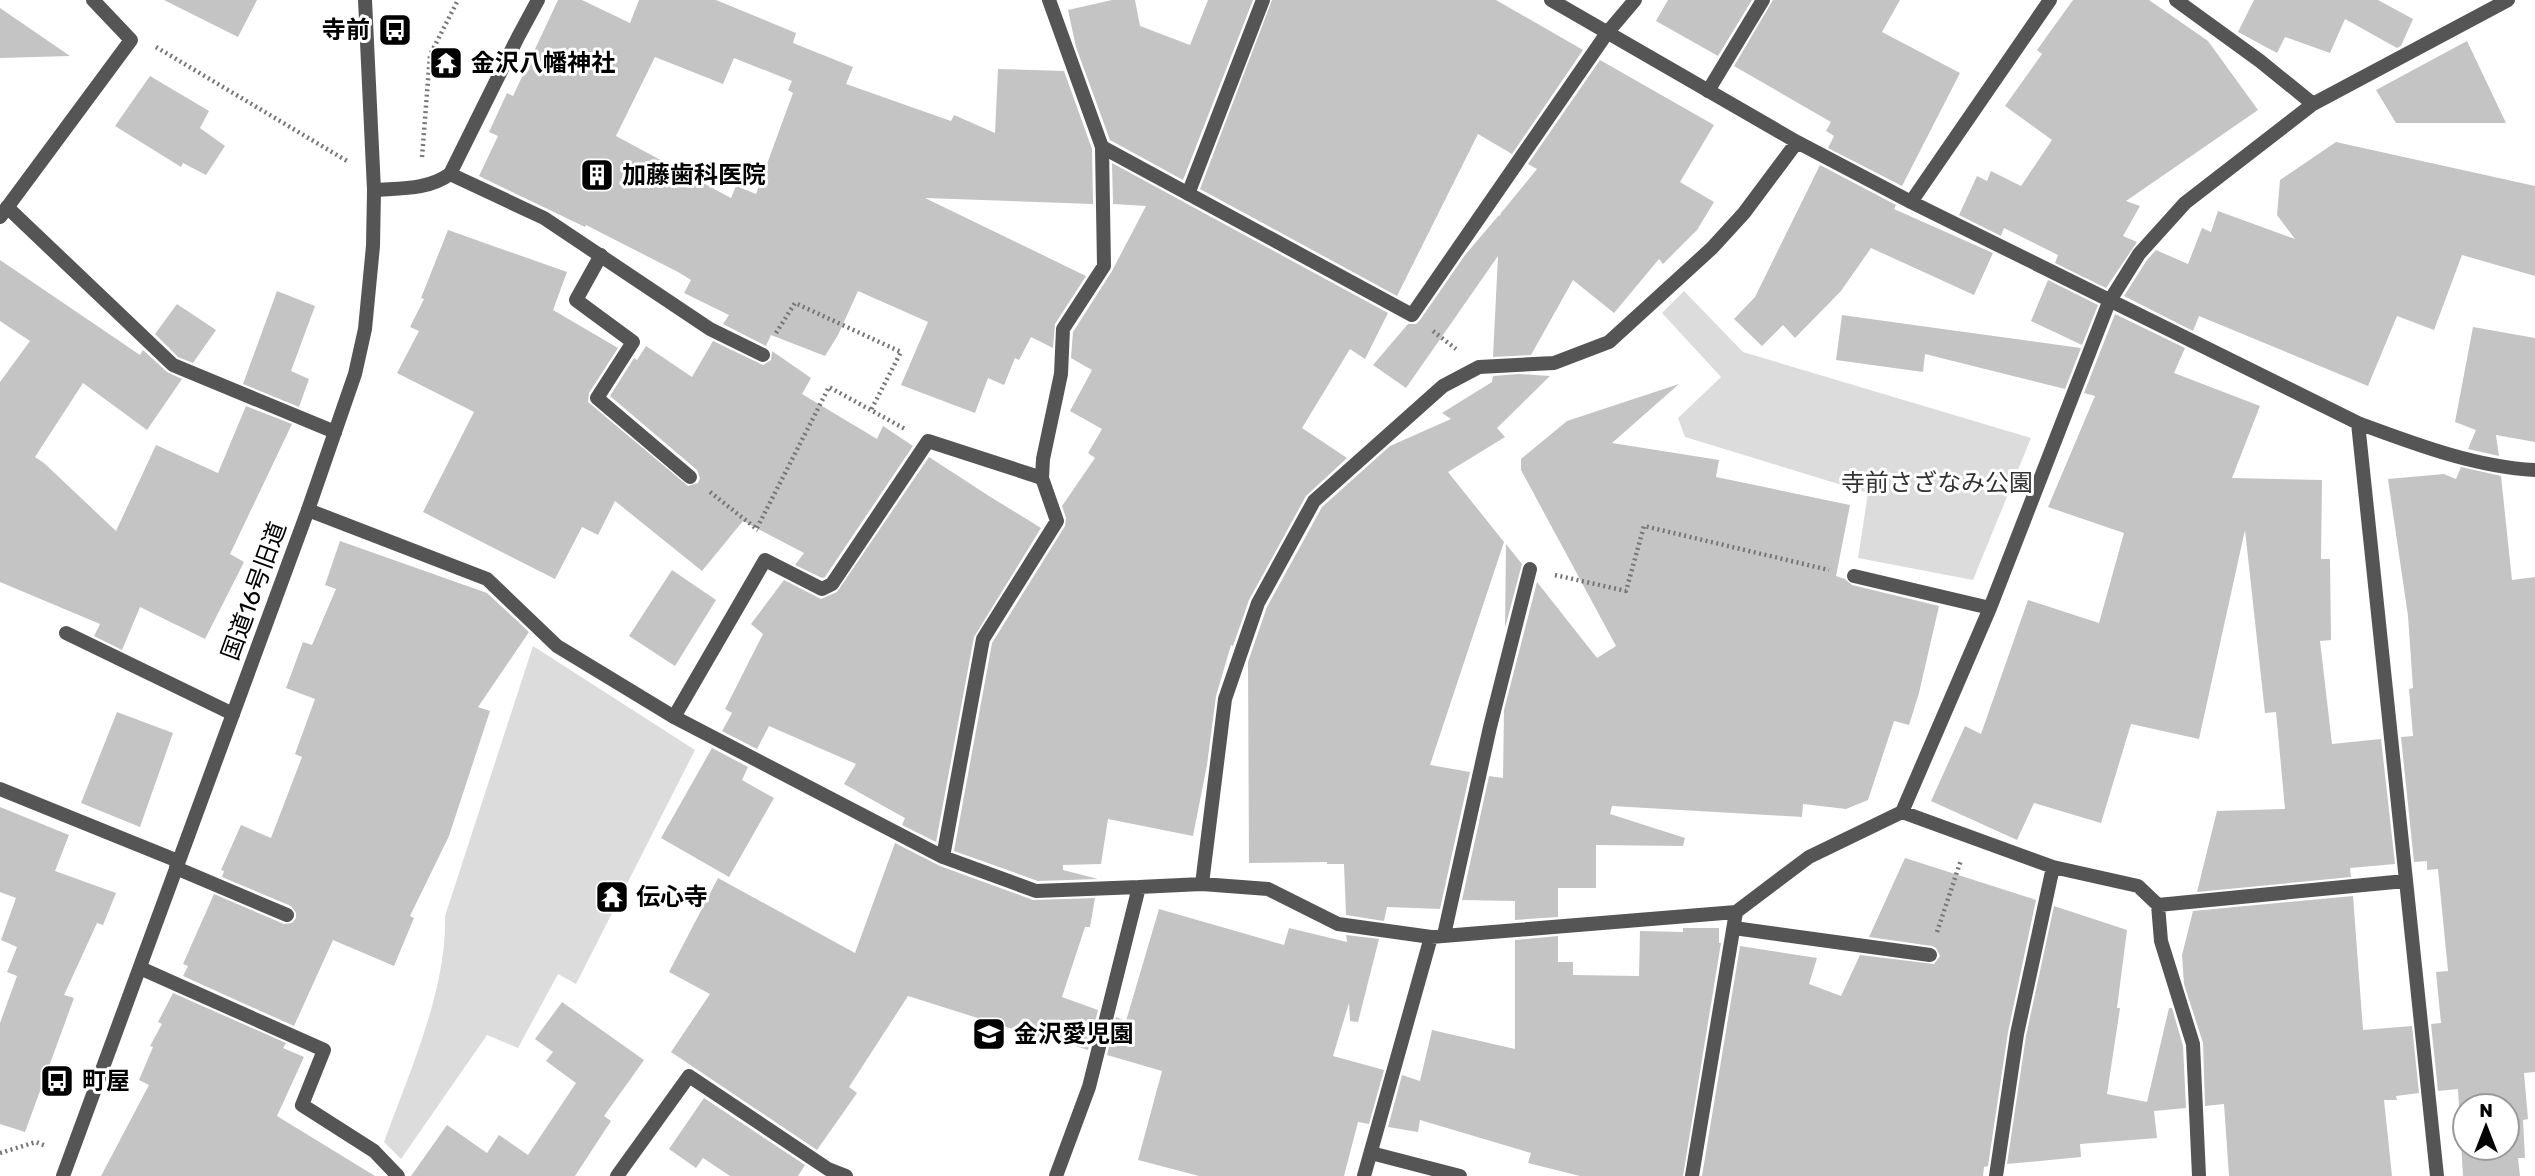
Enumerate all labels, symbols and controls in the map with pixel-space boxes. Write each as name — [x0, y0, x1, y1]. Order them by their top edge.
bus stop icon: 寺前 — [376, 11, 414, 49]
place label: 寺前 — [322, 16, 370, 44]
temple icon: 金沢八幡神社 — [427, 44, 465, 82]
place label: 金沢八幡神社 — [471, 49, 615, 77]
building icon: 加藤歯科医院 — [578, 156, 616, 194]
place label: 加藤歯科医院 — [622, 161, 766, 189]
park label: 寺前さざなみ公園 — [1841, 469, 2033, 497]
street label: 国道16号旧道 — [216, 518, 292, 664]
temple icon: 伝心寺 — [593, 878, 631, 916]
place label: 伝心寺 — [636, 883, 708, 911]
school or university icon: 金沢愛児園 — [970, 1015, 1008, 1053]
place label: 金沢愛児園 — [1014, 1020, 1134, 1048]
bus stop icon: 町屋 — [38, 1062, 76, 1100]
place label: 町屋 — [82, 1067, 130, 1095]
north arrow — [2451, 1092, 2521, 1162]
text: N — [2479, 1099, 2493, 1122]

